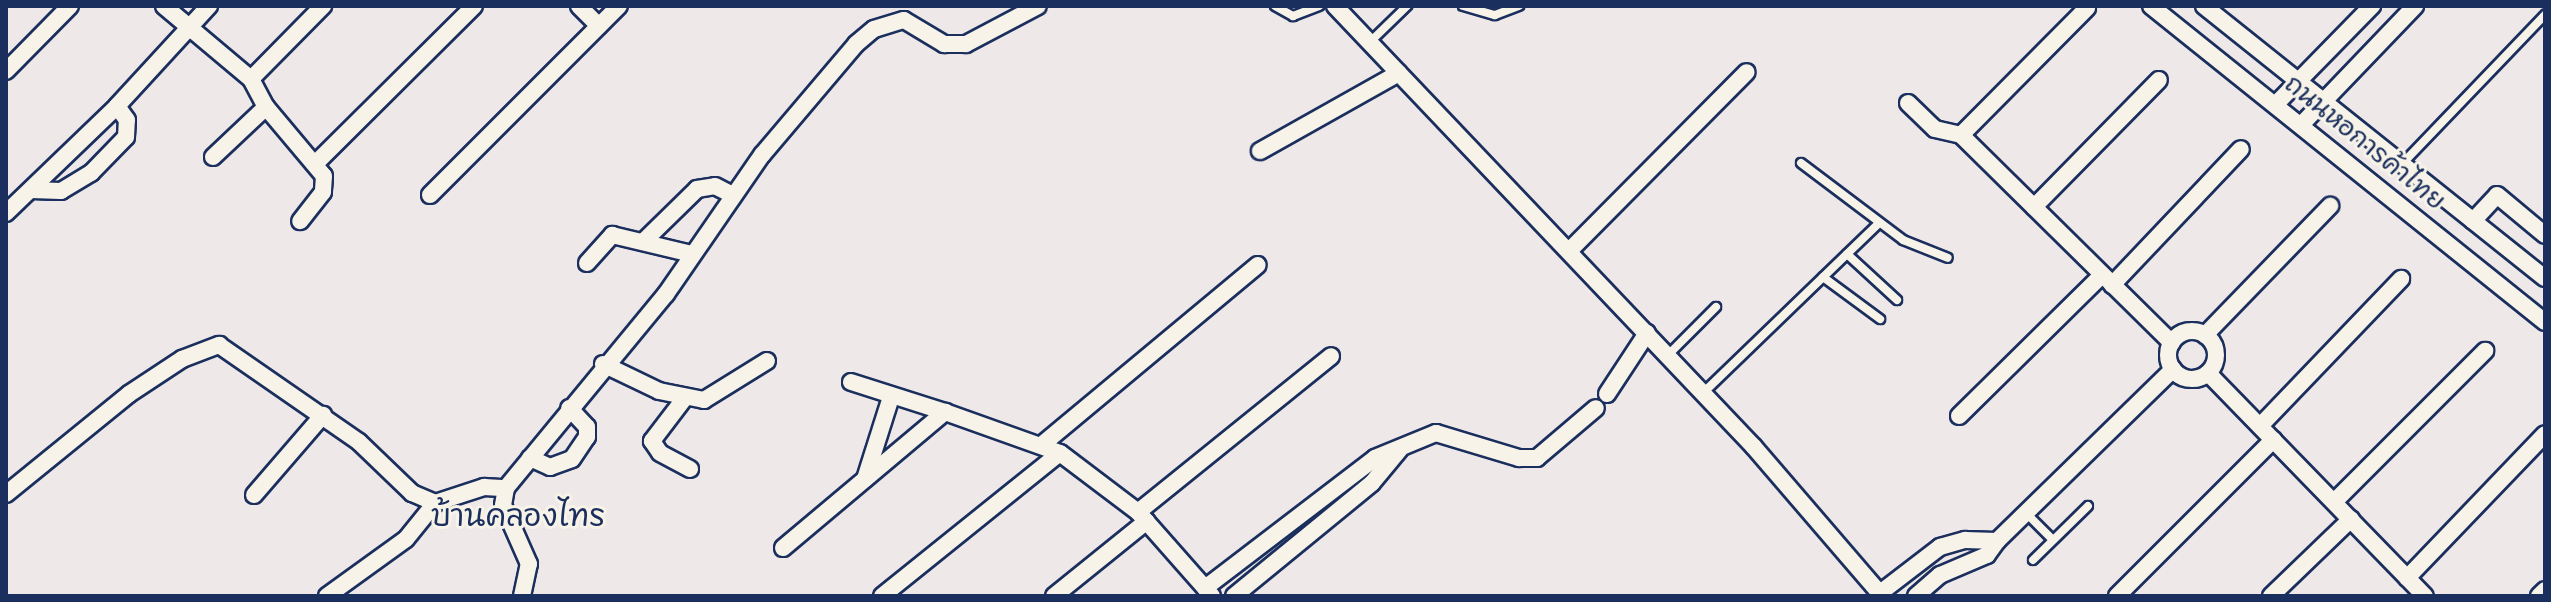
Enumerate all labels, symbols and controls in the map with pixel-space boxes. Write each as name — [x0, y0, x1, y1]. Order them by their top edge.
street label: ถนนหอการค้าไทย — [2276, 71, 2450, 219]
district label: บ้านคลองไทร — [431, 503, 605, 539]

